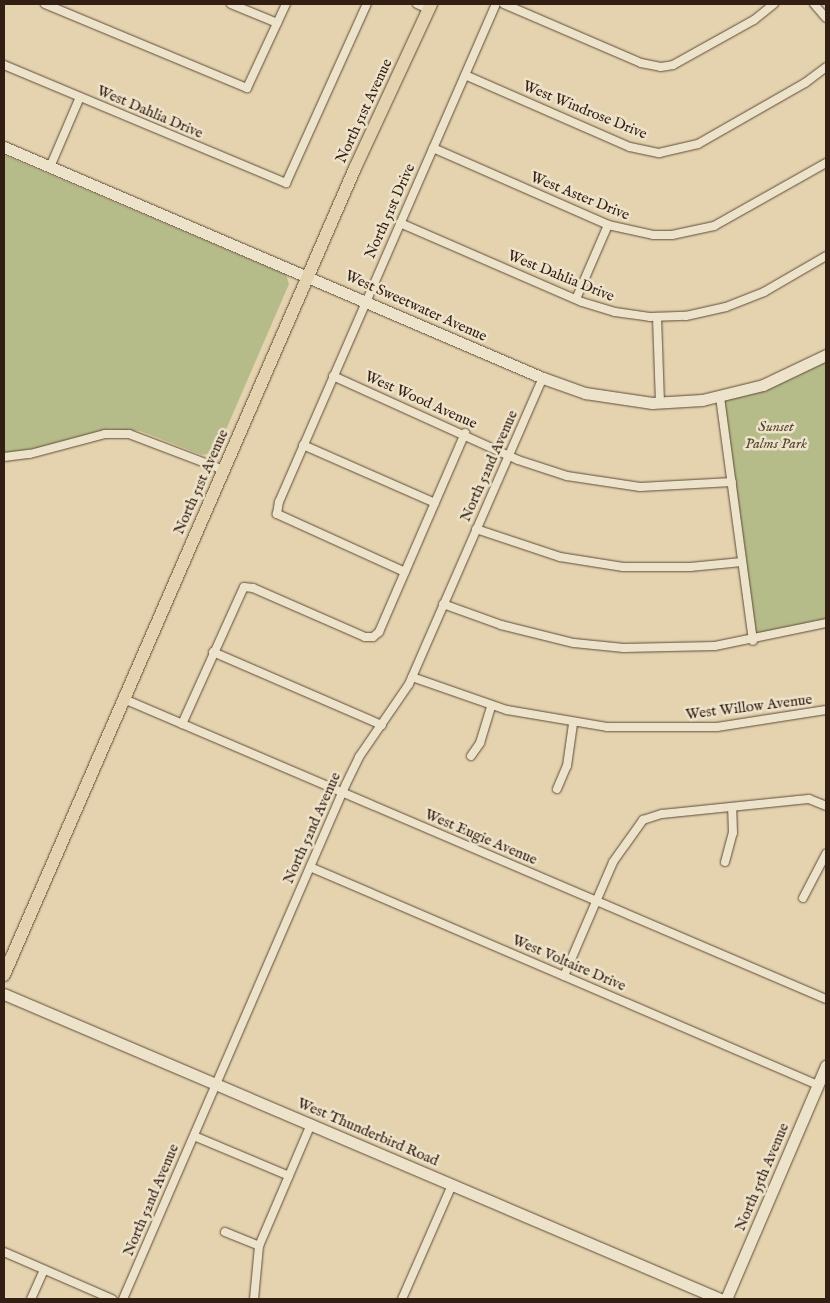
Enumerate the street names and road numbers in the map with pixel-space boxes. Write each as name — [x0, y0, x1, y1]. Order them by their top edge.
street label: North 51st Avenue — [332, 56, 396, 166]
street label: West Windrose Drive — [520, 77, 650, 143]
street label: West Dahlia Drive — [94, 82, 206, 142]
street label: North 51st Drive — [361, 161, 419, 261]
street label: West Aster Drive — [528, 168, 632, 224]
street label: West Dahlia Drive — [505, 246, 617, 306]
street label: West Sweetwater Avenue — [342, 267, 490, 345]
street label: West Wood Avenue — [362, 367, 480, 433]
street label: North 52nd Avenue — [456, 408, 522, 524]
street label: North 51st Avenue — [170, 427, 232, 537]
street label: West Willow Avenue — [685, 690, 813, 724]
street label: North 52nd Avenue — [279, 770, 345, 886]
street label: West Eugie Avenue — [422, 805, 540, 869]
street label: West Voltaire Drive — [510, 931, 628, 995]
street label: West Thunderbird Road — [295, 1094, 441, 1170]
street label: North 55th Avenue — [731, 1120, 793, 1234]
street label: North 52nd Avenue — [119, 1141, 183, 1259]

